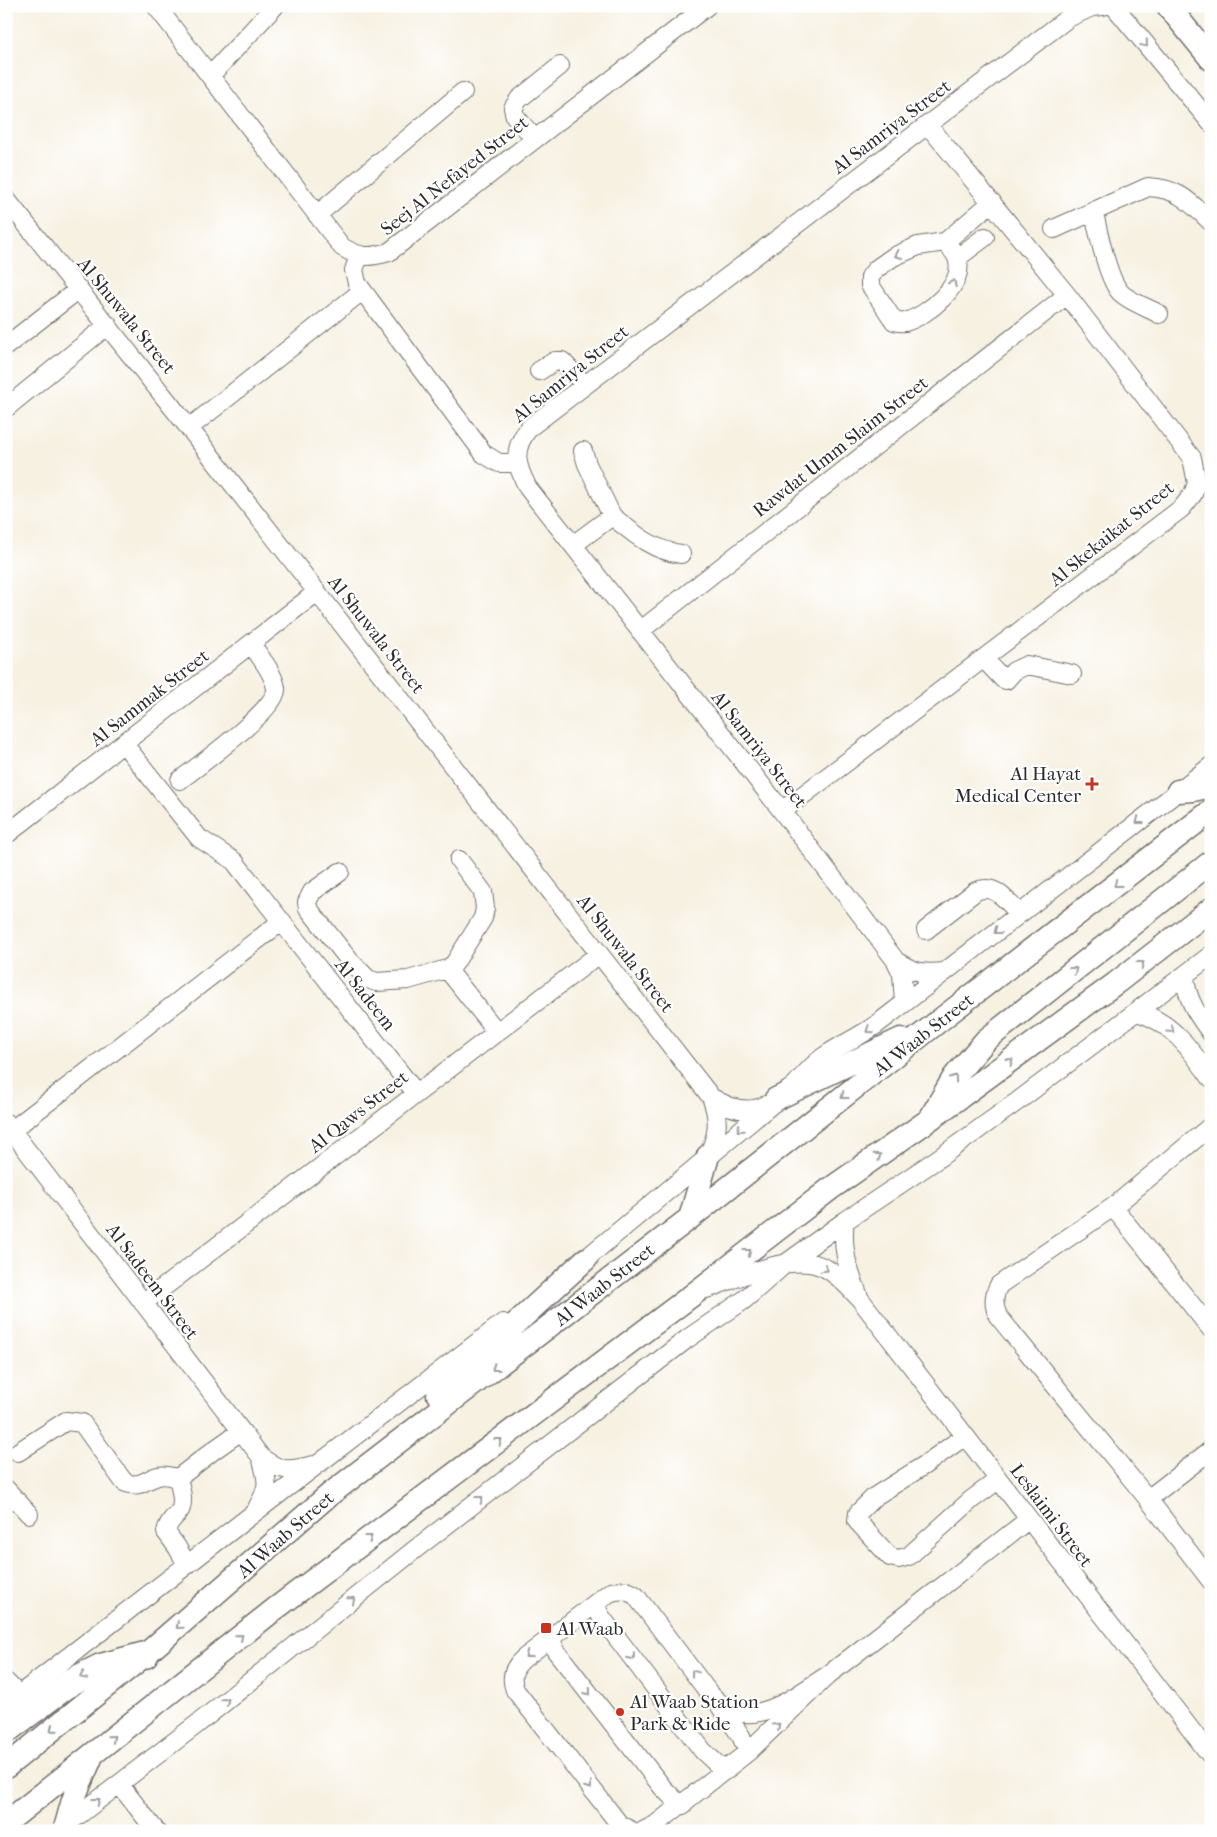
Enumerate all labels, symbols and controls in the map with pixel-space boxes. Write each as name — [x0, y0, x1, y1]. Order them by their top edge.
one-way arrow — [1140, 38, 1148, 47]
street label: Al Samriya Street — [827, 75, 955, 179]
street label: Seej Al Nefayed Street — [376, 111, 533, 240]
one-way arrow — [895, 249, 904, 259]
street label: Al Shuwala Street — [72, 252, 180, 378]
one-way arrow — [947, 280, 957, 289]
street label: Al Samriya Street — [508, 320, 633, 428]
street label: Rawdat Umm Slaim Street — [749, 371, 933, 522]
street label: Al Skekaikat Street — [1044, 477, 1179, 591]
street label: Al Shuwala Street — [323, 571, 429, 698]
street label: Al Sammak Street — [85, 644, 214, 752]
street label: Al Samriya Street — [706, 686, 812, 813]
place label: Al Hayat Medical Center — [955, 763, 1082, 807]
marker: Al Hayat Medical Center — [1085, 777, 1099, 791]
one-way arrow — [1136, 815, 1145, 823]
one-way arrow — [1113, 878, 1123, 887]
street label: Al Shuwala Street — [572, 890, 678, 1017]
one-way arrow — [994, 926, 1003, 934]
street label: Al Sadeem — [330, 953, 400, 1035]
one-way arrow — [1135, 962, 1144, 970]
one-way arrow — [1068, 967, 1078, 976]
street label: Al Waab Street — [868, 989, 978, 1081]
one-way arrow — [865, 1024, 874, 1033]
one-way arrow — [1165, 1024, 1174, 1033]
one-way arrow — [1004, 1058, 1014, 1067]
street label: Al Qaws Street — [304, 1066, 413, 1158]
one-way arrow — [948, 1074, 957, 1084]
one-way arrow — [841, 1090, 850, 1099]
one-way arrow — [737, 1123, 746, 1132]
one-way arrow — [872, 1153, 882, 1162]
street label: Al Sadeem Street — [101, 1219, 203, 1344]
street label: Al Waab Street — [549, 1239, 659, 1331]
one-way arrow — [742, 1249, 751, 1258]
one-way arrow — [820, 1263, 829, 1273]
one-way arrow — [492, 1363, 501, 1371]
one-way arrow — [493, 1438, 502, 1446]
street label: Leslaimi Street — [1005, 1460, 1097, 1572]
street label: Al Waab Street — [232, 1487, 339, 1583]
one-way arrow — [474, 1496, 484, 1505]
one-way arrow — [363, 1535, 373, 1544]
one-way arrow — [347, 1596, 356, 1605]
place label: Al Waab — [556, 1618, 624, 1640]
one-way arrow — [175, 1620, 184, 1629]
marker: Al Waab — [539, 1621, 553, 1635]
one-way arrow — [234, 1633, 243, 1642]
one-way arrow — [525, 1650, 534, 1658]
one-way arrow — [626, 1651, 634, 1660]
one-way arrow — [691, 1669, 700, 1679]
one-way arrow — [79, 1670, 88, 1680]
one-way arrow — [582, 1686, 591, 1696]
place label: Al Waab Station Park & Ride — [629, 1691, 759, 1735]
one-way arrow — [220, 1698, 229, 1707]
marker: Al Waab Station Park & Ride — [614, 1706, 626, 1718]
one-way arrow — [771, 1723, 780, 1732]
one-way arrow — [50, 1724, 59, 1732]
one-way arrow — [107, 1735, 116, 1744]
one-way arrow — [583, 1780, 592, 1789]
one-way arrow — [91, 1798, 101, 1807]

